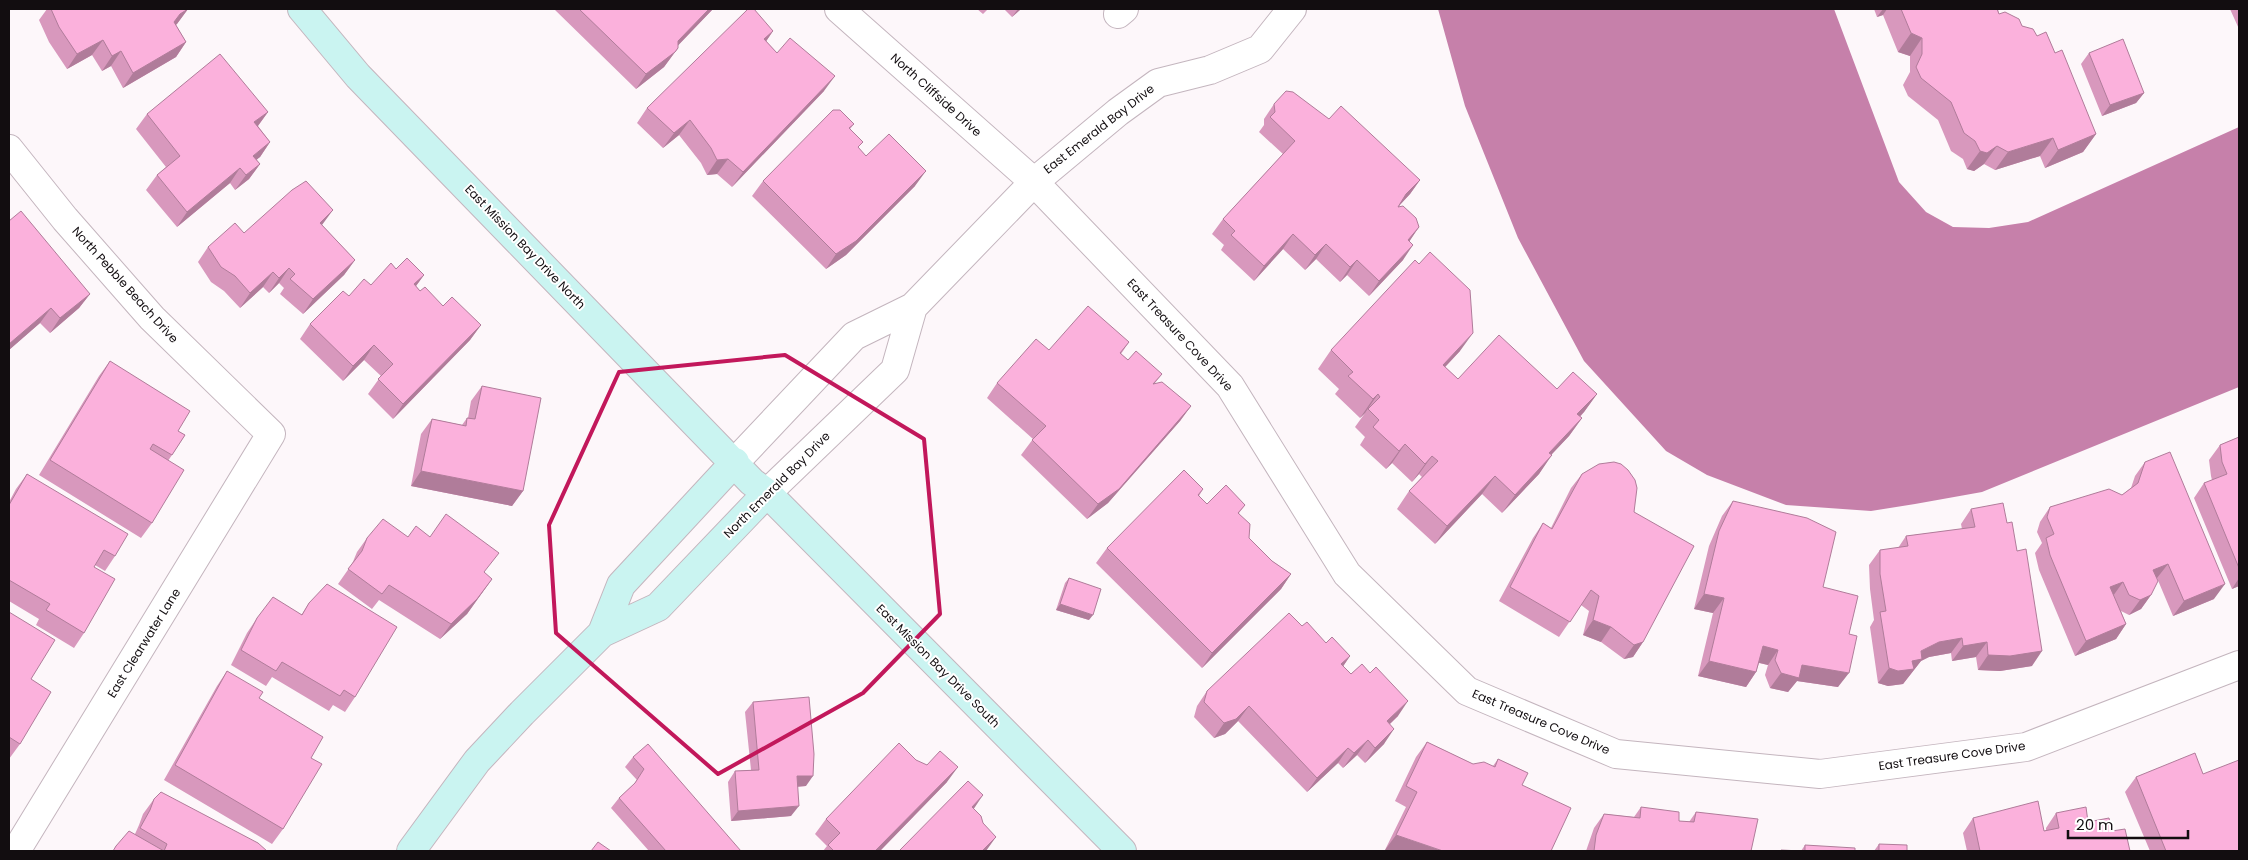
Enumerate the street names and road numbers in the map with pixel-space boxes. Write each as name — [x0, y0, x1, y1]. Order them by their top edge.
street label: North Cliffside Drive — [887, 49, 985, 140]
street label: East Emerald Bay Drive — [1040, 80, 1158, 177]
street label: East Mission Bay Drive North — [461, 181, 589, 313]
street label: North Pebble Beach Drive — [68, 223, 182, 347]
street label: East Treasure Cove Drive — [1124, 275, 1237, 395]
street label: North Emerald Bay Drive — [720, 428, 834, 542]
street label: East Clearwater Lane — [103, 585, 184, 701]
street label: East Mission Bay Drive South — [873, 600, 1004, 731]
street label: East Treasure Cove Drive — [1470, 685, 1613, 758]
street label: East Treasure Cove Drive — [1877, 737, 2026, 774]

